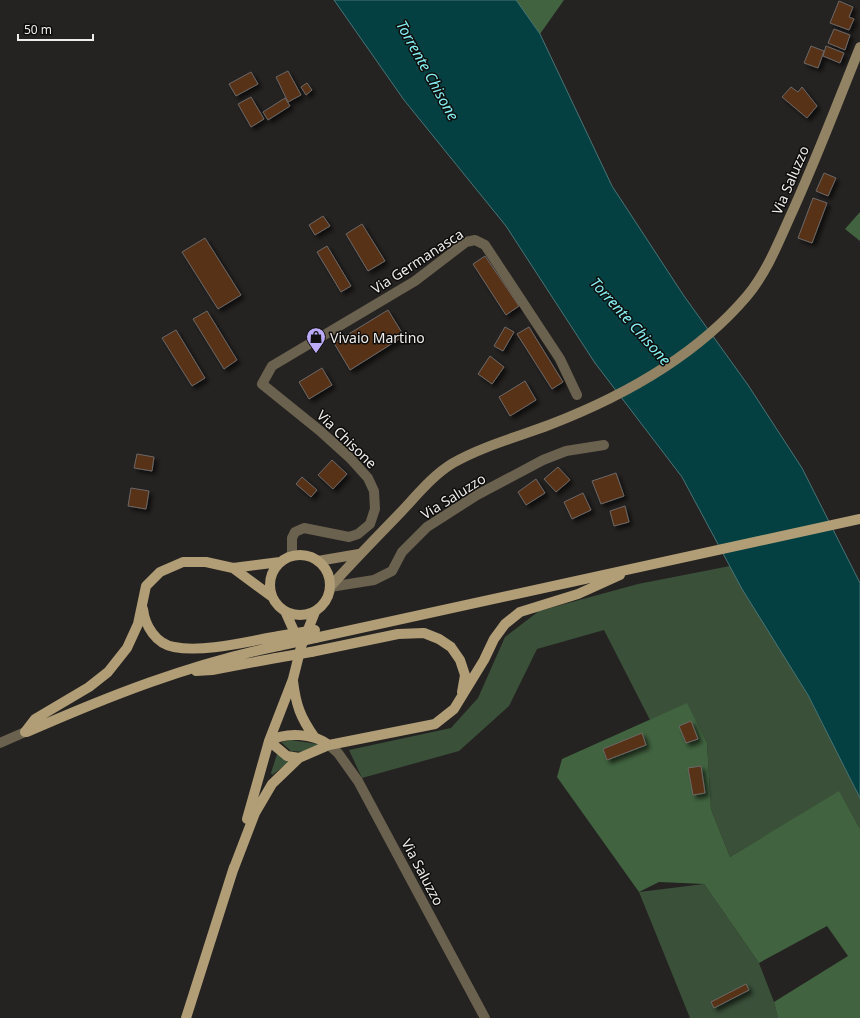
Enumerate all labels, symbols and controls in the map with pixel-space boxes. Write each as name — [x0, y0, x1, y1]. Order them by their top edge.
scale bar — [18, 16, 93, 42]
water label: Torrente Chisone — [392, 16, 464, 124]
text: 50 m — [24, 21, 52, 38]
street label: Via Saluzzo — [767, 143, 813, 217]
street label: Via Germanasca — [367, 224, 467, 298]
water label: Torrente Chisone — [586, 273, 676, 370]
shop icon: Vivaio Martino — [305, 326, 327, 354]
place label: Vivaio Martino — [330, 328, 425, 347]
street label: Via Chisone — [313, 406, 381, 472]
street label: Via Saluzzo — [417, 469, 489, 523]
street label: Via Saluzzo — [397, 835, 449, 909]

